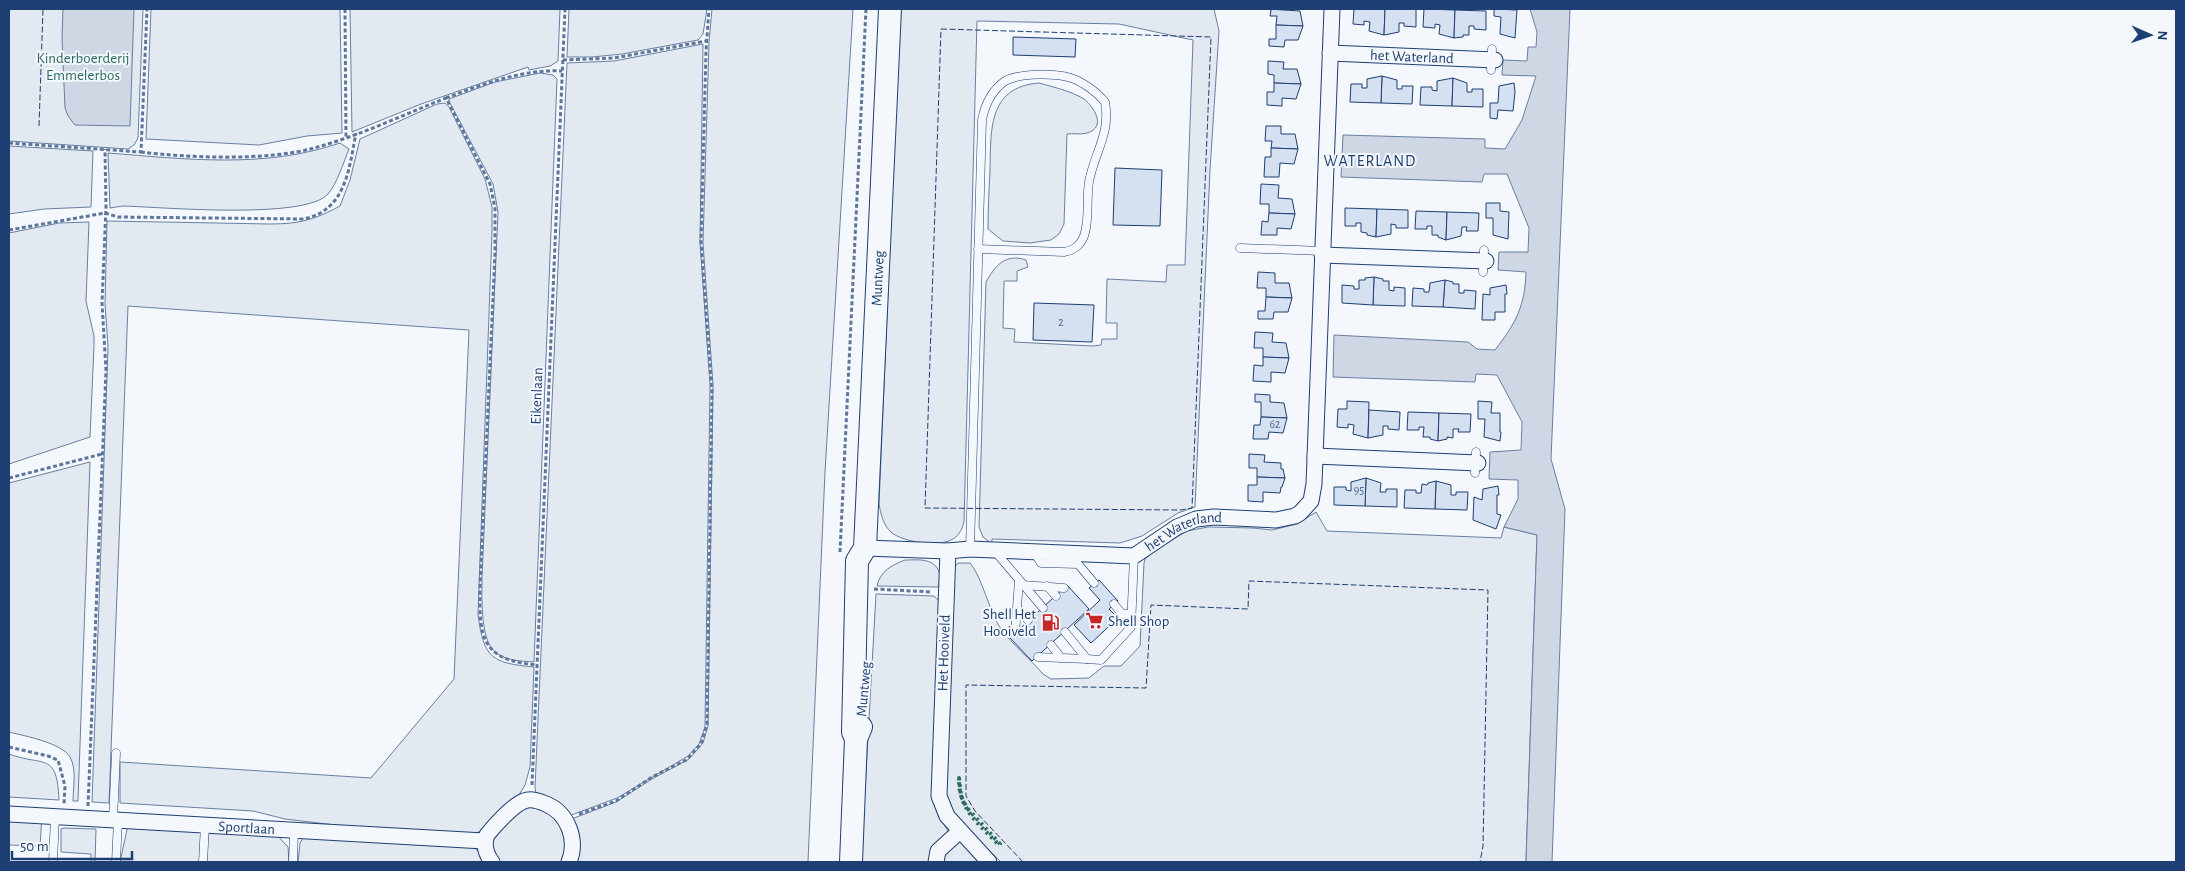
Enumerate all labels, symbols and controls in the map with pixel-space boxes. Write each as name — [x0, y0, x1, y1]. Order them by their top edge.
north arrow — [2125, 10, 2175, 60]
text: N — [2155, 30, 2169, 41]
street label: het Waterland — [1370, 47, 1454, 66]
park label: Kinderboerderij Emmelerbos — [36, 51, 130, 83]
district label: WATERLAND — [1324, 153, 1416, 169]
street label: Muntweg — [869, 249, 886, 306]
house number: 2 — [1058, 316, 1064, 328]
street label: Eikenlaan — [529, 367, 545, 425]
house number: 62 — [1269, 418, 1281, 430]
house number: 95 — [1354, 484, 1364, 496]
street label: het Waterland — [1142, 510, 1223, 554]
place label: Shell Het Hooiveld — [983, 607, 1036, 639]
supermarket icon: Shell Shop — [1084, 611, 1104, 631]
fuel station icon: Shell Het Hooiveld — [1040, 613, 1060, 633]
street label: Het Hooiveld — [935, 614, 953, 692]
place label: Shell Shop — [1108, 614, 1169, 629]
street label: Muntweg — [854, 660, 874, 717]
street label: Sportlaan — [218, 818, 275, 837]
scale bar — [12, 828, 132, 860]
text: 50 m — [20, 839, 49, 854]

